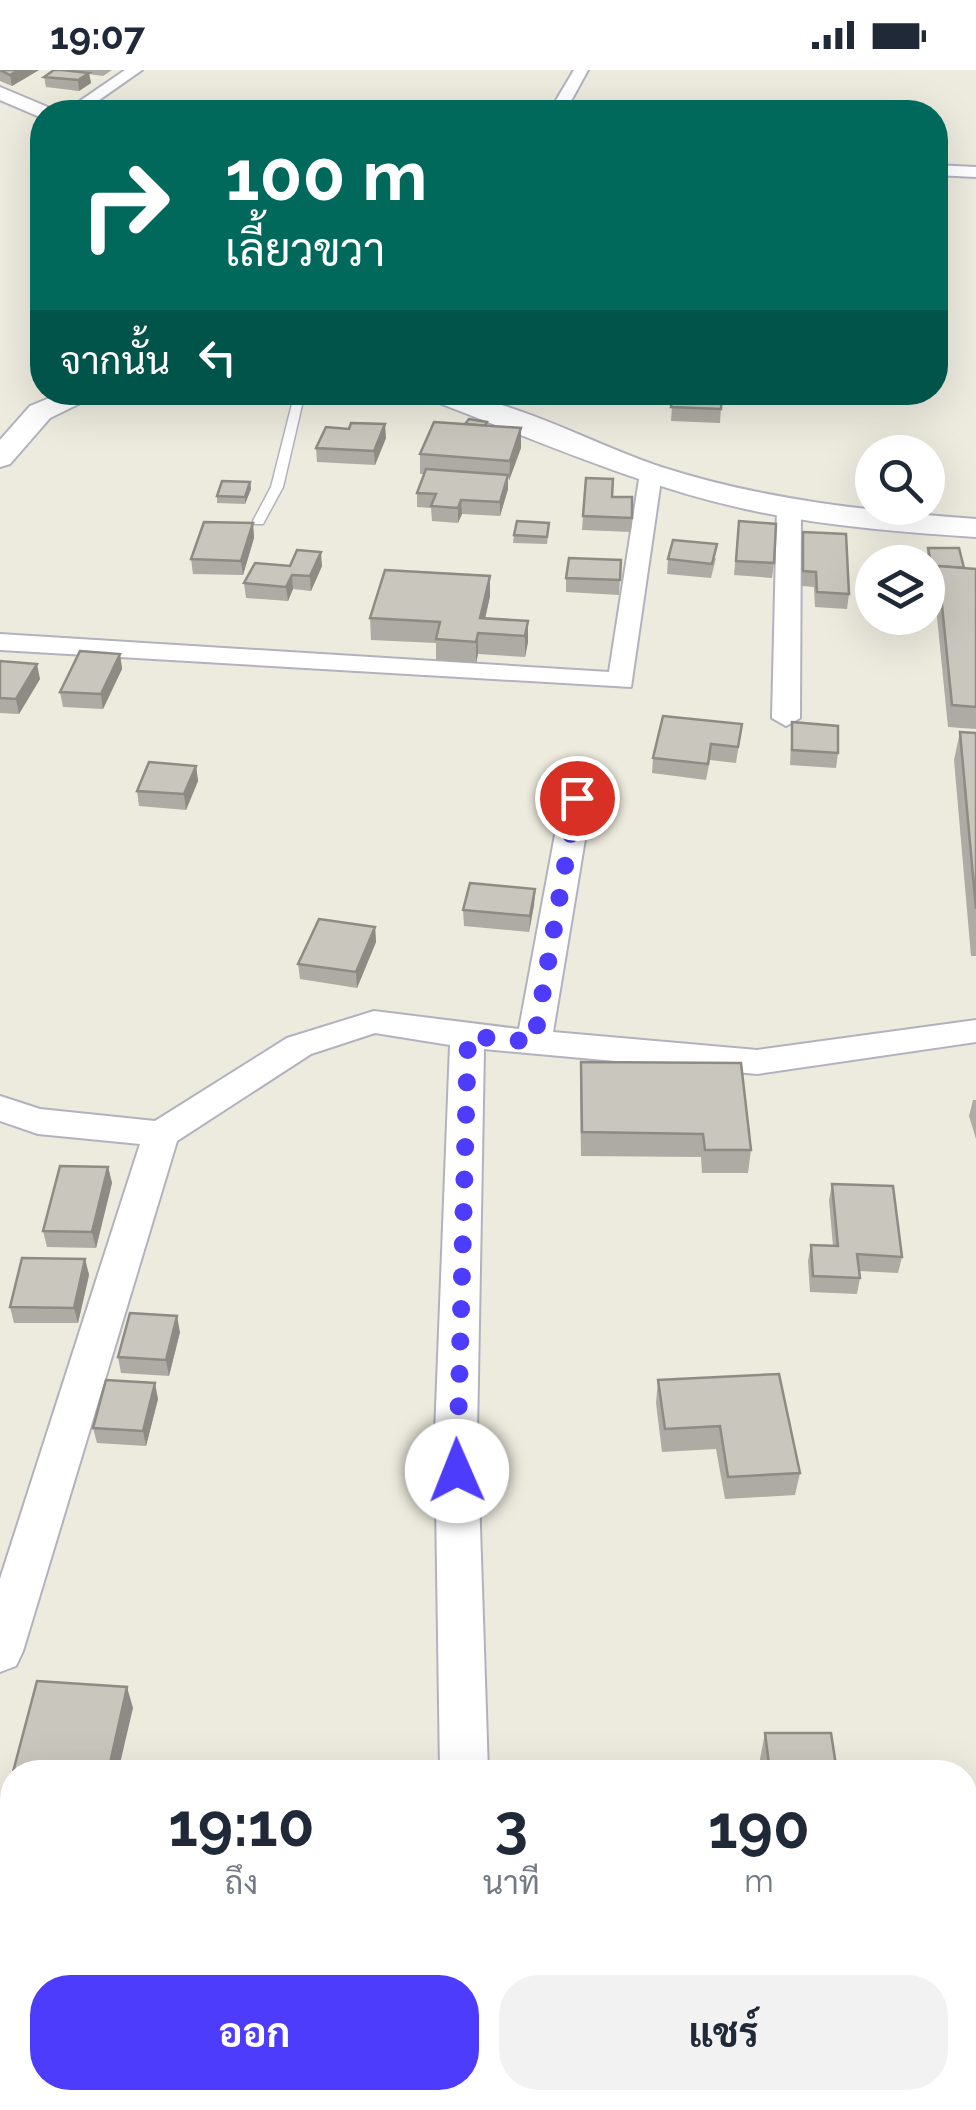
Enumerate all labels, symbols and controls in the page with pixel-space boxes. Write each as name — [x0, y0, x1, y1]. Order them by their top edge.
text: 19:07 — [50, 13, 145, 58]
text: 100 m — [225, 134, 428, 216]
icon: right — [60, 140, 190, 270]
text: เลี้ยวขวา — [225, 224, 385, 277]
icon: left — [190, 330, 245, 385]
text: จากนั้น — [60, 338, 170, 383]
map controls — [855, 435, 945, 635]
button: search — [855, 435, 945, 525]
button: layers — [855, 545, 945, 635]
pin — [535, 756, 620, 841]
icon: arrive — [550, 771, 605, 826]
position arrow — [405, 1419, 509, 1523]
text: 19:10 — [168, 1790, 315, 1860]
text: 3 — [494, 1790, 528, 1860]
text: 190 — [708, 1792, 810, 1862]
text: m — [744, 1862, 774, 1899]
text: ถึง — [225, 1864, 258, 1901]
text: นาที — [483, 1864, 540, 1901]
button: ออก — [30, 1975, 479, 2090]
button: แชร์ — [499, 1975, 948, 2090]

